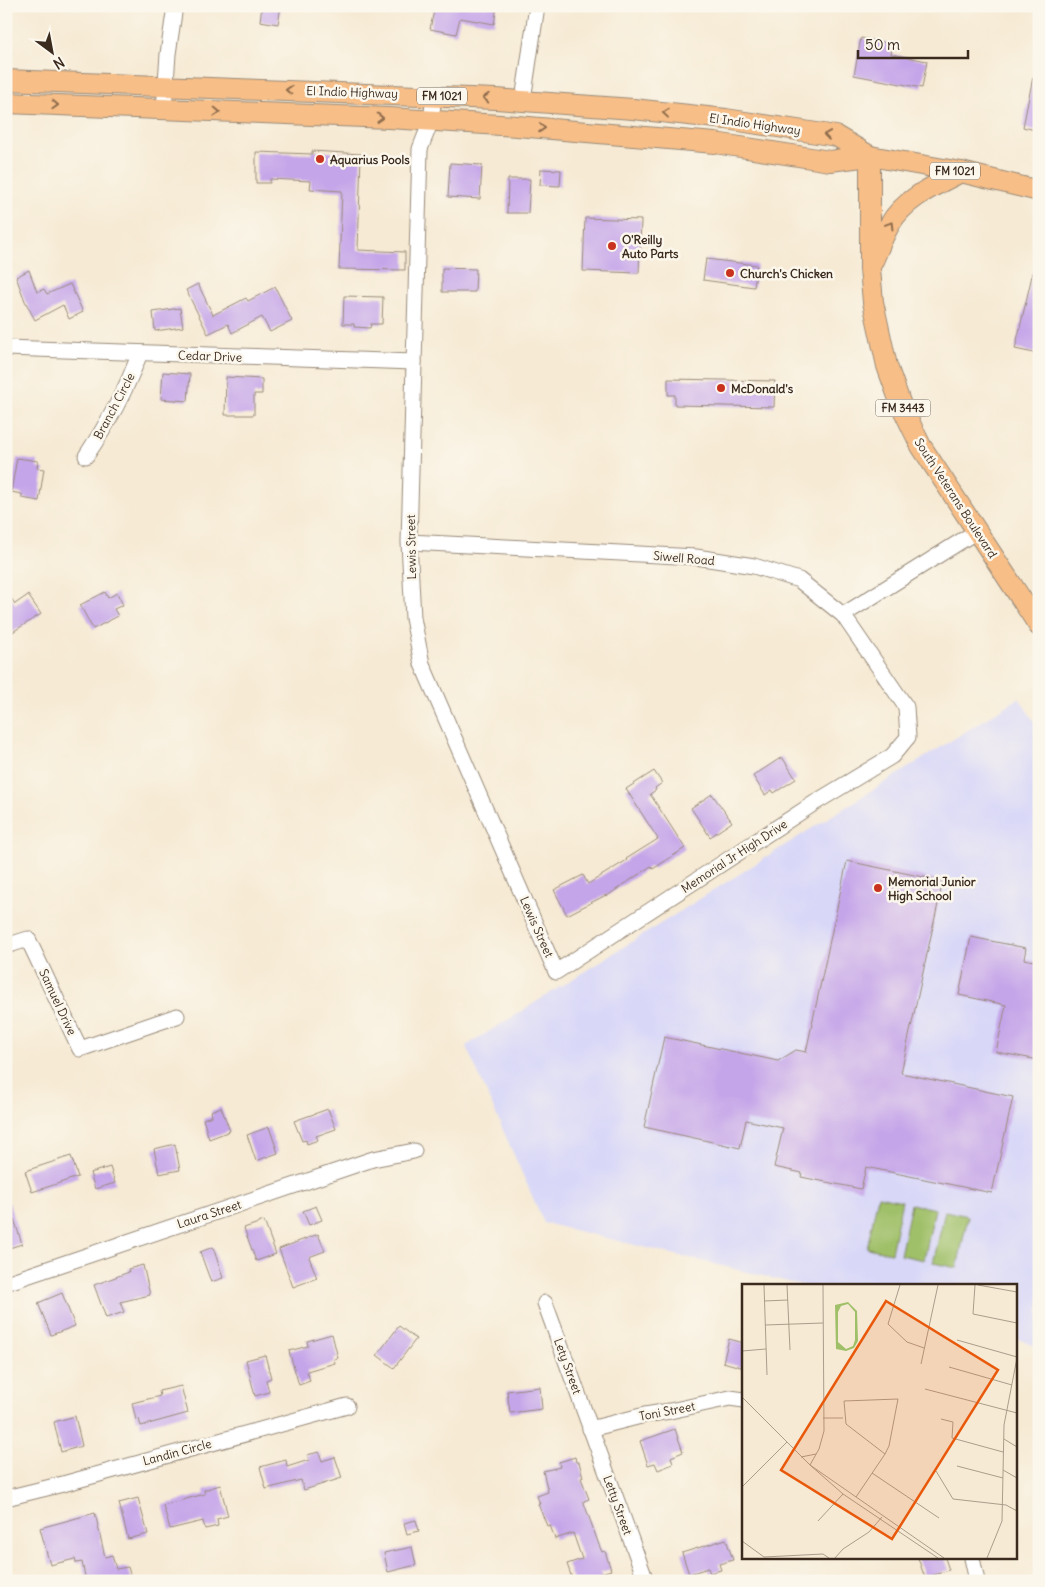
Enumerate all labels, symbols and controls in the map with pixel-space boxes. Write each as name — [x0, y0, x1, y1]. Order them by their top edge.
north arrow — [28, 28, 78, 78]
scale bar — [858, 28, 968, 60]
text: 50 m — [865, 35, 900, 54]
text: N — [50, 53, 68, 73]
street label: El Indio Highway — [306, 83, 398, 101]
one-way arrow — [285, 85, 292, 95]
road number: FM 1021 — [417, 88, 467, 104]
one-way arrow — [482, 93, 490, 104]
one-way arrow — [51, 100, 59, 111]
one-way arrow — [214, 106, 222, 117]
one-way arrow — [661, 108, 669, 119]
street label: El Indio Highway — [708, 110, 802, 138]
one-way arrow — [376, 112, 384, 123]
one-way arrow — [538, 122, 546, 133]
one-way arrow — [822, 130, 831, 140]
place label: Aquarius Pools — [330, 152, 410, 168]
marker: Aquarius Pools — [314, 153, 326, 165]
road number: FM 1021 — [930, 162, 980, 180]
one-way arrow — [884, 222, 894, 231]
place label: O'Reilly Auto Parts — [622, 232, 679, 261]
marker: O'Reilly Auto Parts — [606, 240, 618, 252]
place label: Church's Chicken — [740, 266, 833, 281]
marker: Church's Chicken — [724, 267, 736, 279]
street label: Cedar Drive — [178, 347, 242, 365]
street label: Branch Circle — [90, 370, 138, 442]
place label: McDonald's — [731, 381, 794, 396]
marker: McDonald's — [715, 382, 727, 394]
road number: FM 3443 — [876, 399, 930, 416]
street label: South Veterans Boulevard — [912, 435, 1000, 561]
street label: Lewis Street — [403, 514, 419, 580]
street label: Siwell Road — [653, 548, 715, 568]
street label: Memorial Jr High Drive — [678, 816, 790, 896]
place label: Memorial Junior High School — [888, 874, 976, 904]
marker: Memorial Junior High School — [872, 882, 884, 894]
street label: Lewis Street — [517, 894, 557, 960]
street label: Samuel Drive — [36, 967, 80, 1037]
street label: Laura Street — [175, 1197, 243, 1231]
inset map — [742, 1284, 1018, 1560]
street label: Lety Street — [551, 1336, 585, 1396]
street label: Toni Street — [638, 1398, 696, 1424]
street label: Landin Circle — [141, 1436, 213, 1468]
street label: Letty Street — [600, 1473, 636, 1537]

